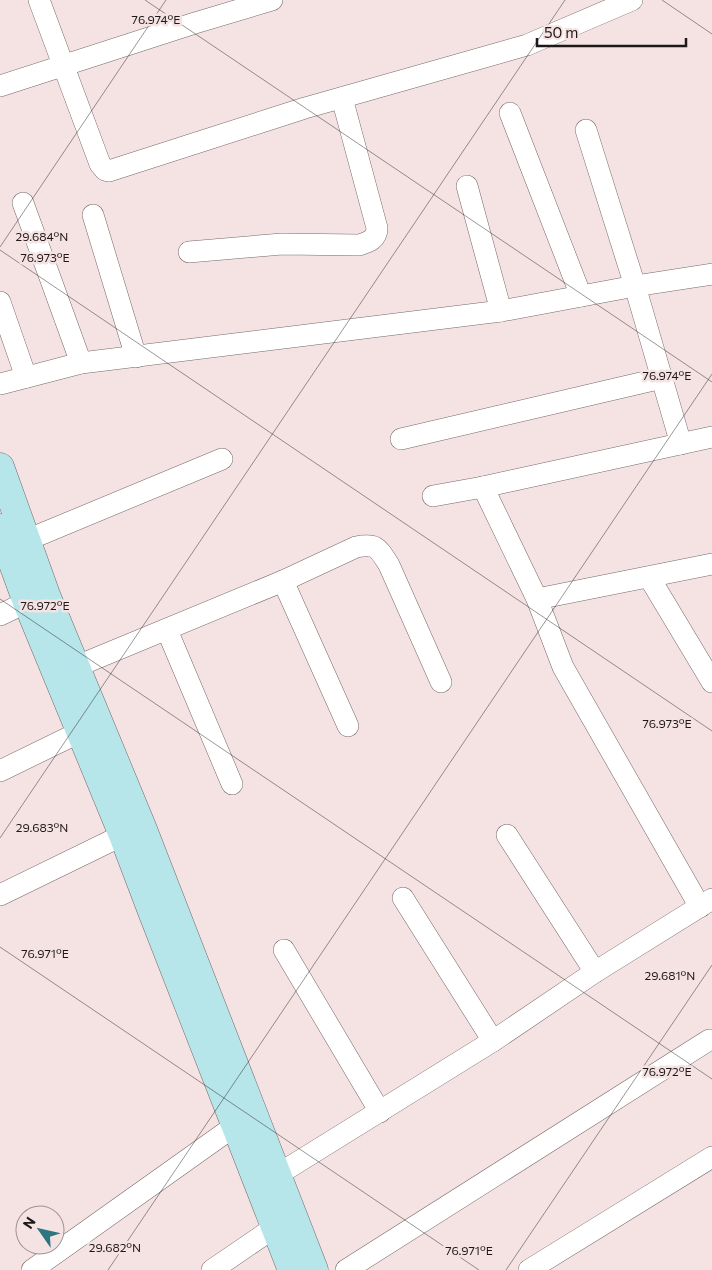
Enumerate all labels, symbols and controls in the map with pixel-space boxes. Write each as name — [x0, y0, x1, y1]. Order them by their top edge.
text: 76.974°E — [132, 12, 180, 26]
scale bar — [537, 15, 686, 47]
text: 50 m — [544, 23, 578, 41]
text: 29.684°N — [16, 229, 68, 243]
text: 76.973°E — [20, 250, 70, 264]
text: 76.974°E — [643, 368, 691, 382]
text: 76.972°E — [20, 598, 70, 612]
text: 76.973°E — [642, 716, 692, 730]
text: 29.683°N — [16, 820, 68, 834]
text: 76.971°E — [21, 946, 69, 960]
text: 29.681°N — [645, 968, 695, 982]
text: 76.972°E — [642, 1064, 692, 1078]
north arrow — [15, 1205, 65, 1255]
text: N — [19, 1213, 39, 1232]
text: 29.682°N — [89, 1240, 141, 1254]
text: 76.971°E — [445, 1243, 493, 1257]

